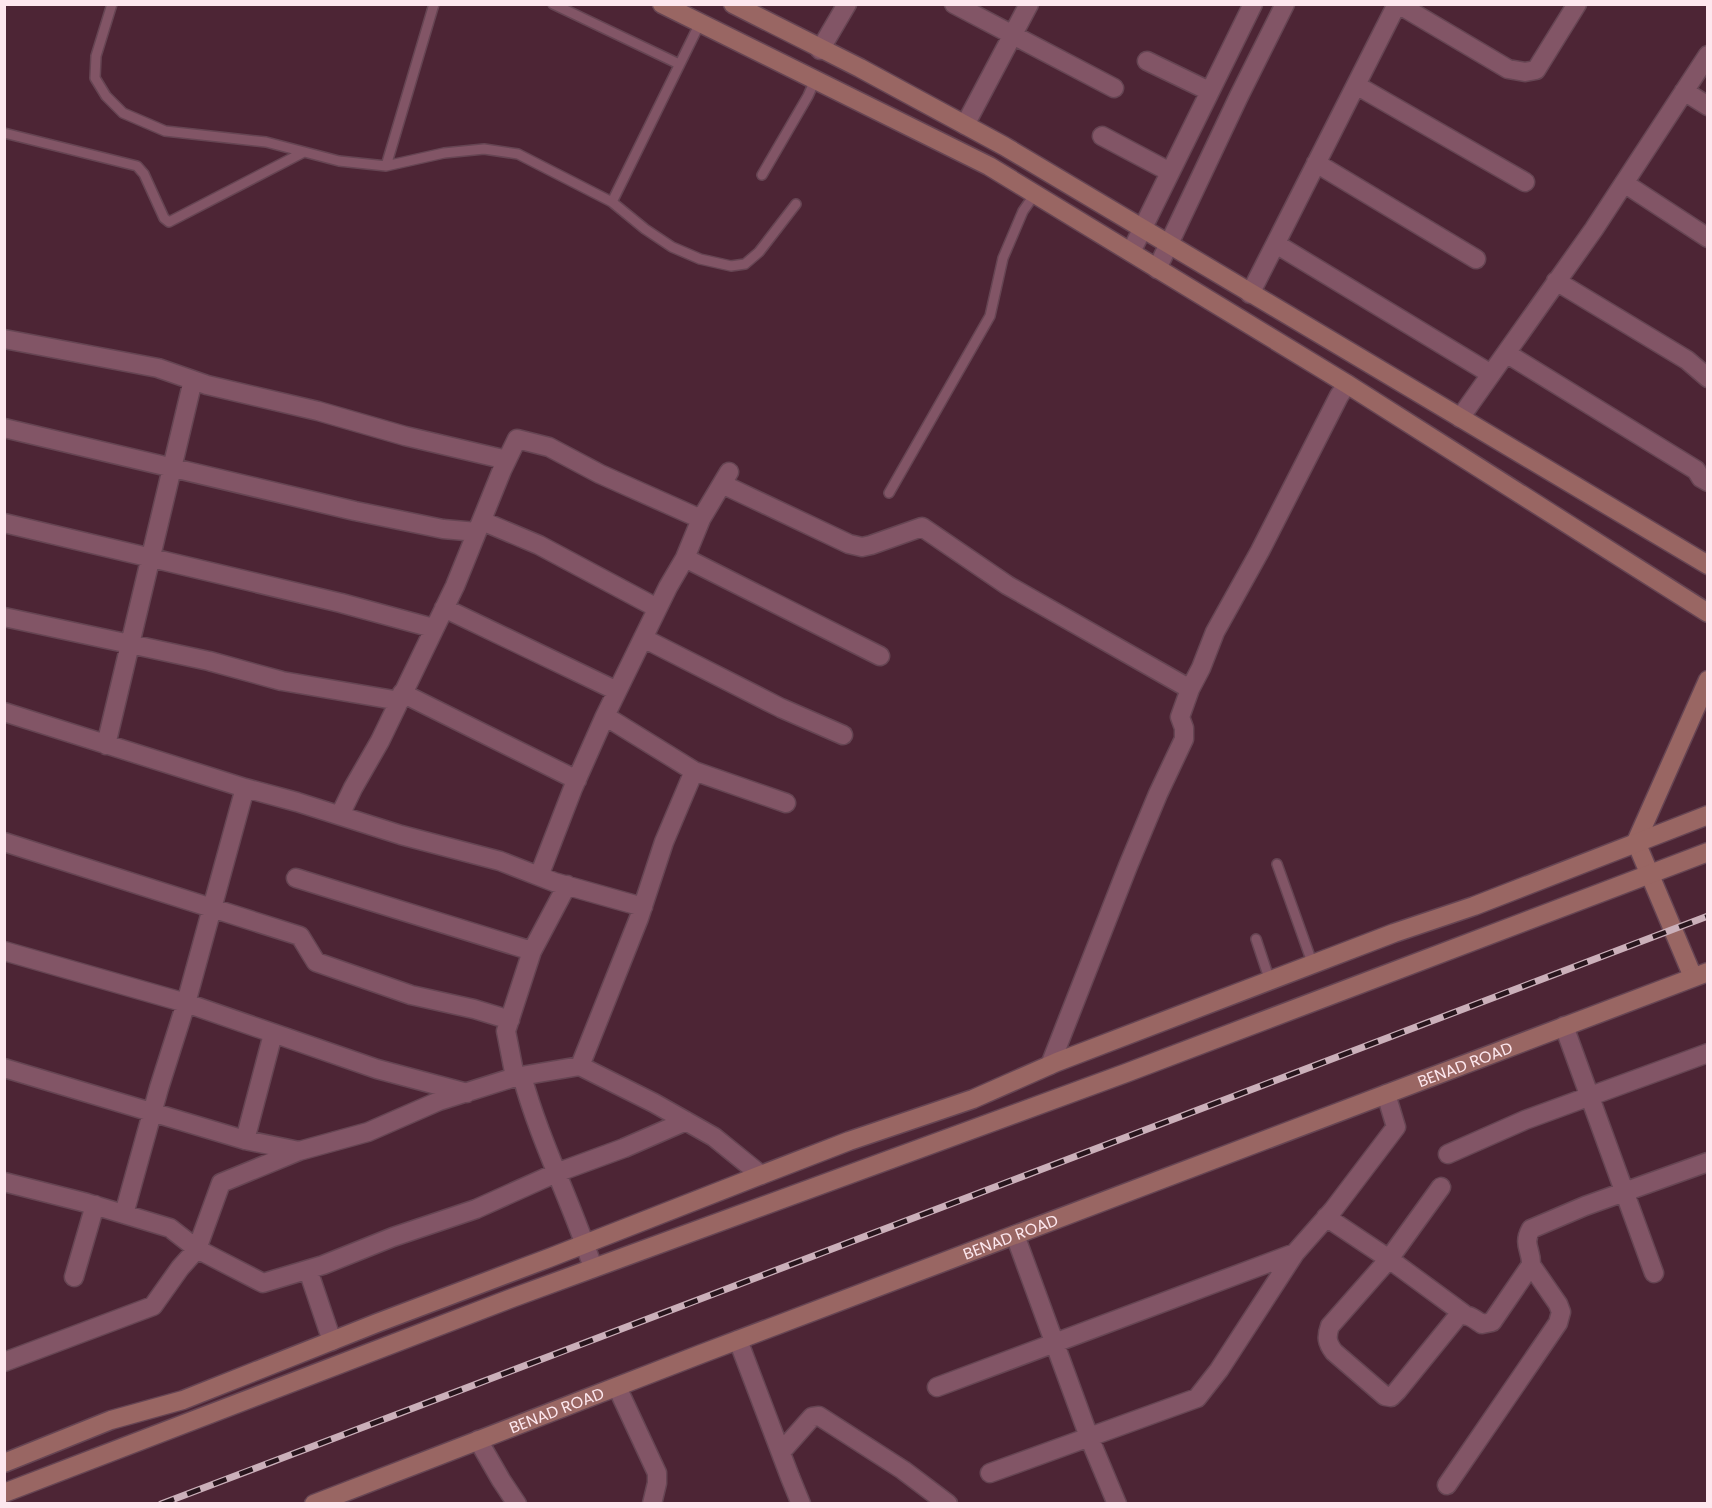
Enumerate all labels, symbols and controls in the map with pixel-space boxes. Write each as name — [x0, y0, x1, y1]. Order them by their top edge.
street label: BENAD ROAD — [1414, 1036, 1516, 1093]
street label: BENAD ROAD — [960, 1209, 1061, 1266]
street label: BENAD ROAD — [506, 1382, 607, 1439]

